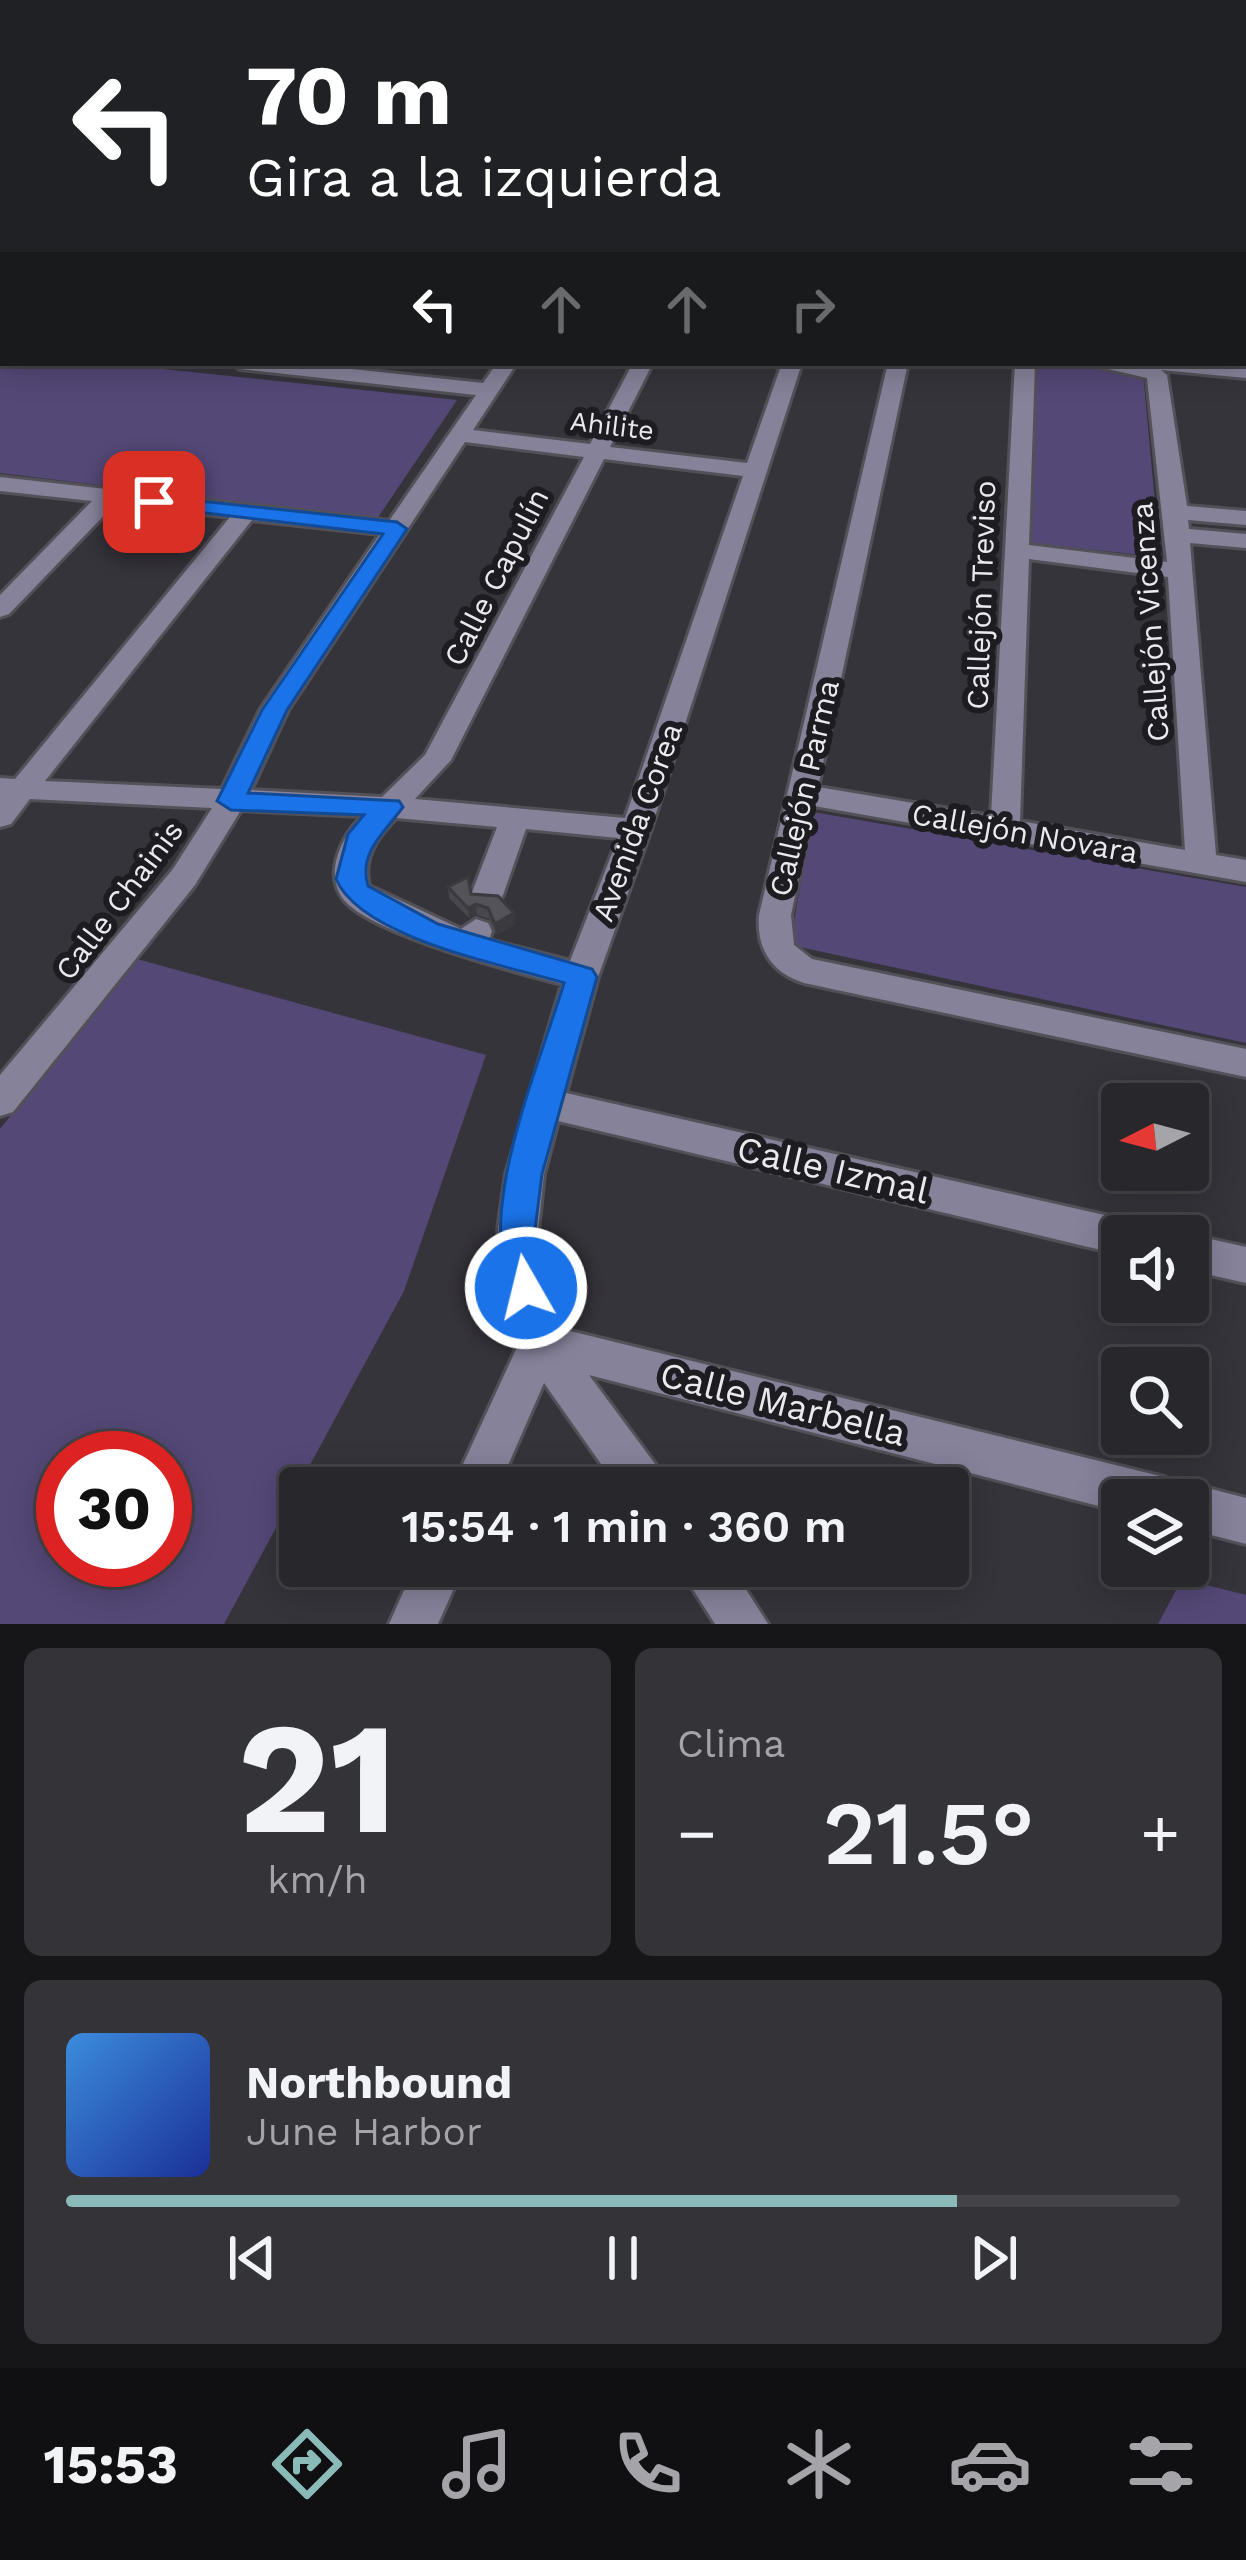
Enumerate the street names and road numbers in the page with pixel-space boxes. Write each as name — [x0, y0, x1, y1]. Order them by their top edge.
street label: Ahilite — [568, 405, 656, 447]
street label: Callejón Treviso — [960, 480, 1002, 710]
street label: Calle Capulín — [436, 483, 556, 671]
street label: Callejón Vicenza — [1124, 501, 1176, 743]
street label: Callejón Parma — [762, 676, 846, 900]
street label: Avenida Corea — [585, 718, 689, 926]
street label: Callejón Novara — [909, 796, 1141, 870]
street label: Calle Chainis — [48, 814, 190, 986]
street label: Calle Izmal — [733, 1128, 933, 1212]
street label: Calle Marbella — [656, 1353, 910, 1455]

